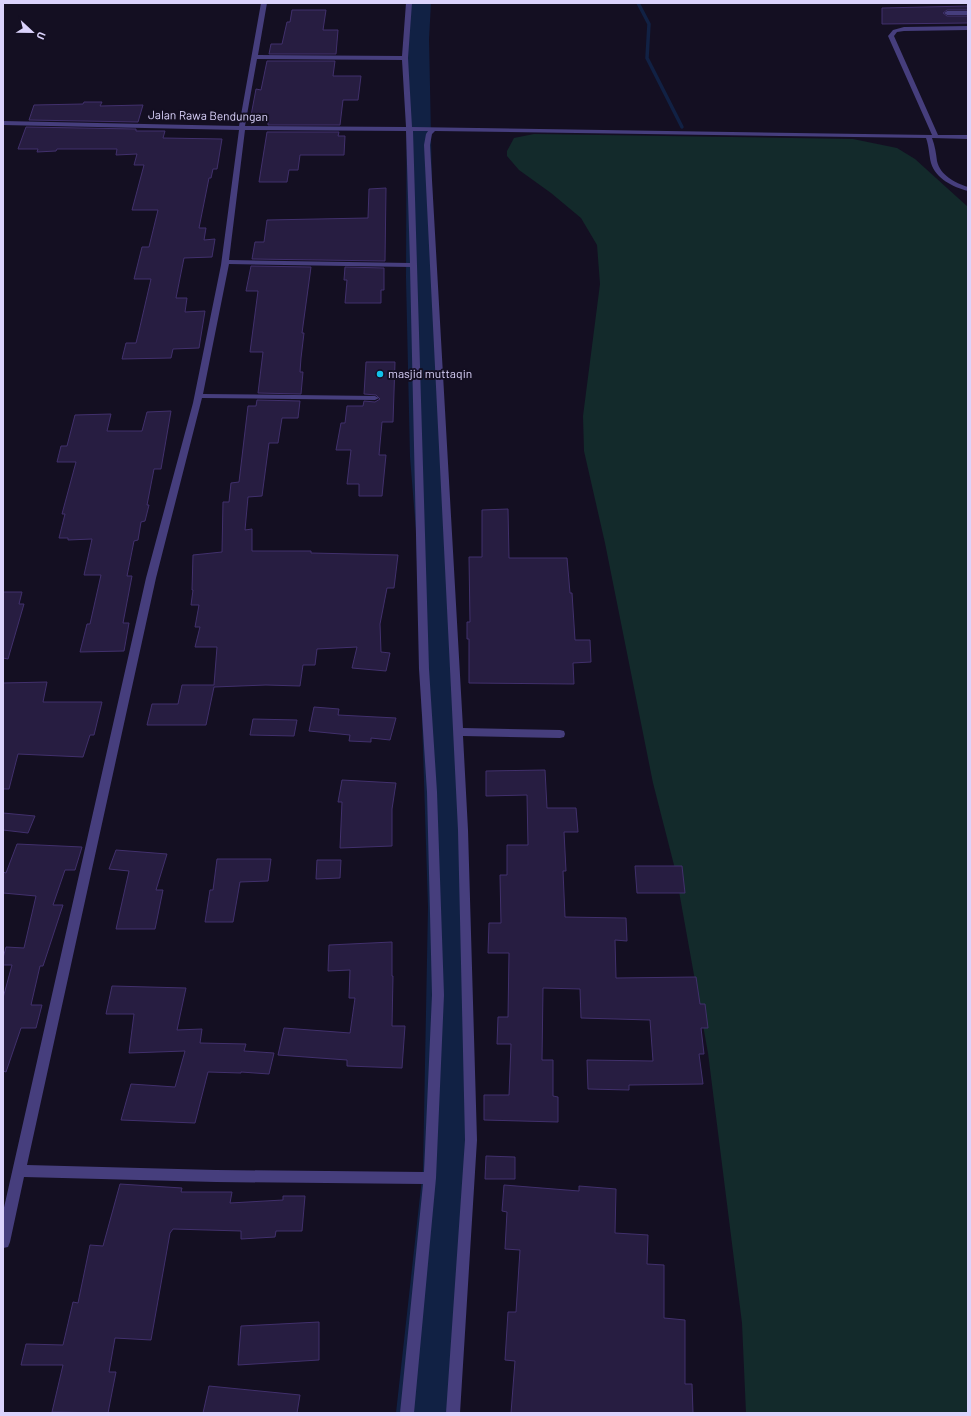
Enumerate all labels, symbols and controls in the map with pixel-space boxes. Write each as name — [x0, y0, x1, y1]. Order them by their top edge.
north arrow — [12, 12, 52, 52]
text: U — [34, 30, 49, 42]
street label: Jalan Rawa Bendungan — [148, 107, 268, 123]
place label: masjid muttaqin — [388, 366, 472, 380]
marker: masjid muttaqin — [375, 369, 385, 379]

